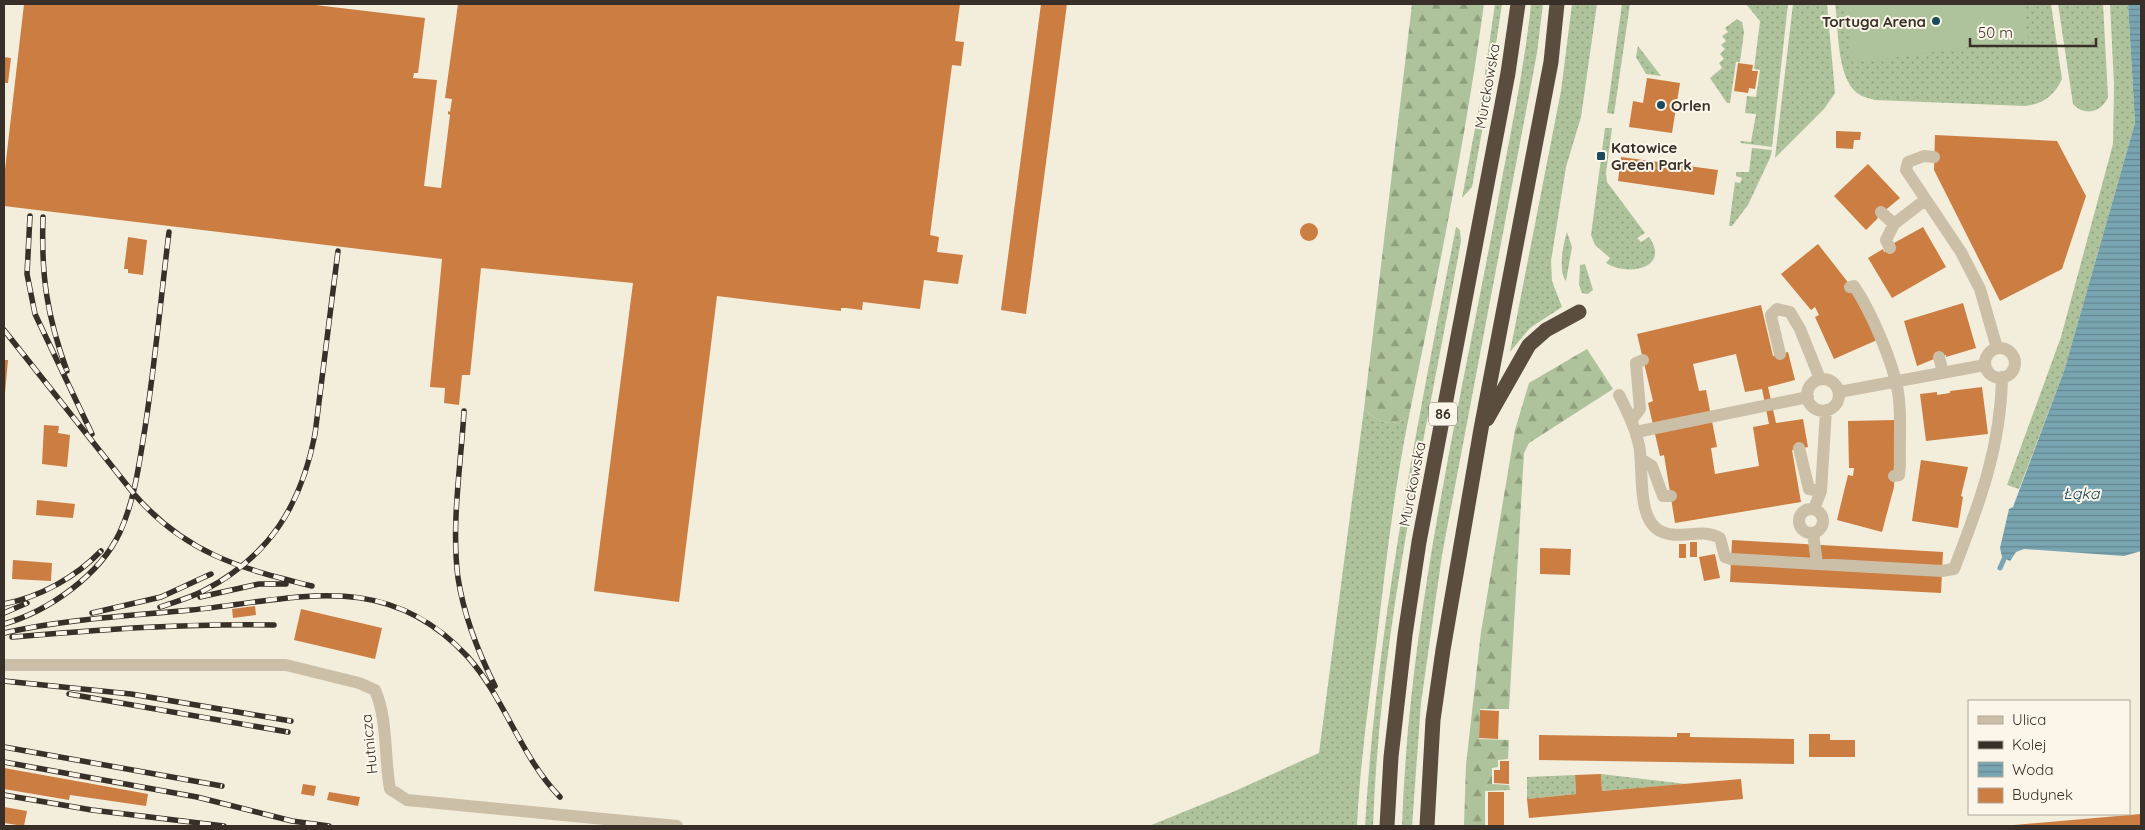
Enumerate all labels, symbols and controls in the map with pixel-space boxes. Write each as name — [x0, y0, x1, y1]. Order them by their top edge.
place label: Tortuga Arena — [1822, 12, 1926, 31]
marker: Tortuga Arena — [1930, 15, 1942, 27]
scale bar — [1970, 15, 2096, 47]
text: 50 m — [1978, 23, 2013, 42]
street label: Murckowska — [1470, 42, 1504, 130]
place label: Orlen — [1671, 96, 1711, 115]
marker: Orlen — [1655, 99, 1667, 111]
place label: Katowice Green Park — [1611, 138, 1692, 174]
marker: Katowice Green Park — [1595, 150, 1607, 162]
road number: 86 — [1429, 402, 1457, 426]
street label: Murckowska — [1394, 440, 1430, 528]
water label: Łąka — [2062, 483, 2101, 503]
legend — [1968, 700, 2130, 815]
text: Ulica — [2012, 710, 2046, 729]
street label: Hutnicza — [356, 713, 382, 775]
text: Kolej — [2012, 735, 2047, 754]
text: Woda — [2012, 760, 2054, 779]
text: Budynek — [2012, 785, 2073, 804]

